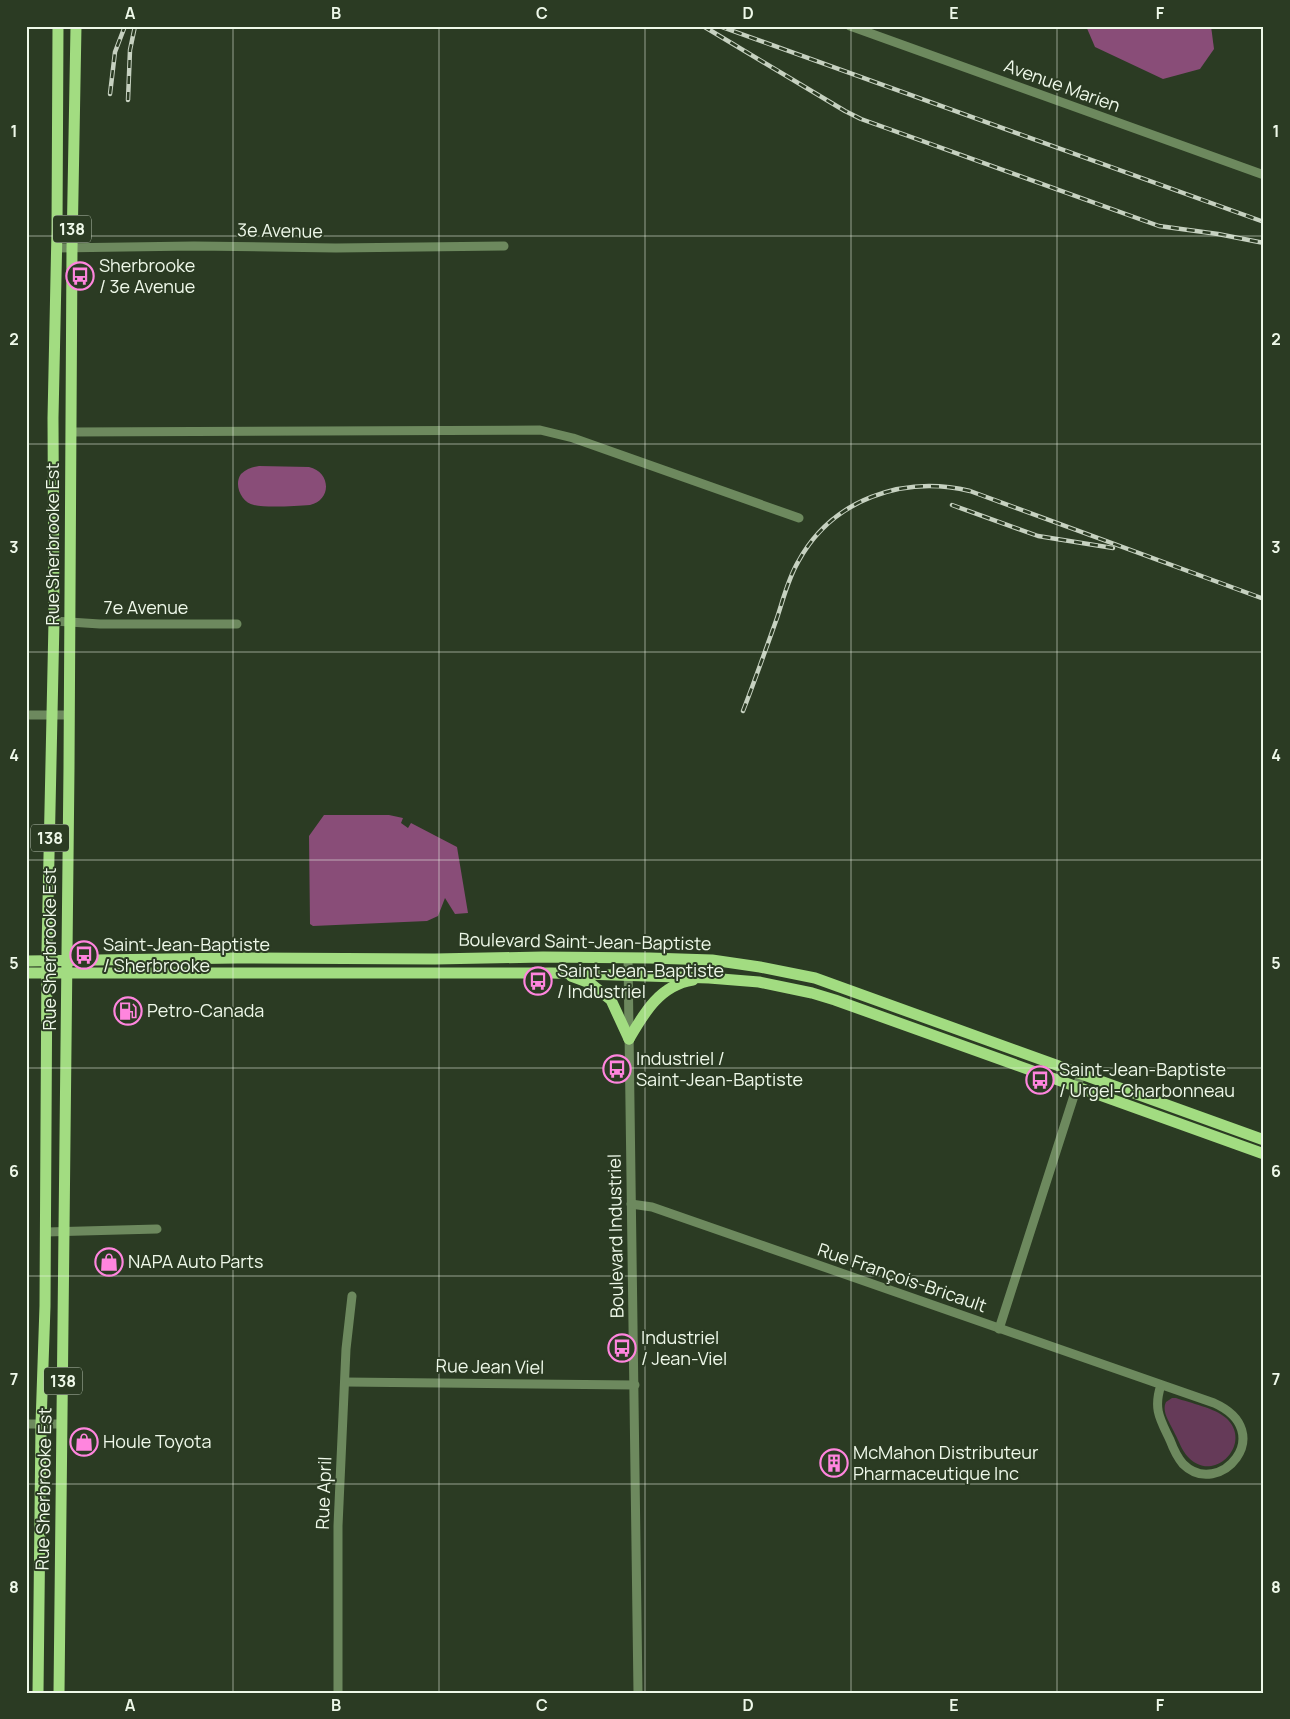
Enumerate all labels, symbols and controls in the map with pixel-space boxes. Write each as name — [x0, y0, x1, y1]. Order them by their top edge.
text: A — [125, 2, 136, 24]
text: B — [331, 2, 341, 24]
text: C — [536, 2, 548, 24]
text: D — [742, 2, 754, 24]
text: E — [949, 2, 959, 24]
text: F — [1156, 2, 1165, 24]
street label: Avenue Marien — [1001, 53, 1124, 117]
text: 1 — [10, 120, 18, 142]
text: 1 — [1272, 120, 1280, 142]
road number: 138 — [53, 215, 91, 242]
street label: 3e Avenue — [237, 217, 323, 243]
place label: Sherbrooke / 3e Avenue — [99, 253, 195, 298]
bus stop icon: Sherbrooke / 3e Avenue — [65, 261, 95, 291]
text: 2 — [9, 328, 19, 350]
text: 2 — [1271, 328, 1281, 350]
street label: Rue Sherbrooke Est — [40, 462, 64, 626]
text: 3 — [9, 536, 19, 558]
text: 3 — [1271, 536, 1281, 558]
street label: 7e Avenue — [104, 595, 188, 619]
text: 4 — [9, 744, 19, 766]
text: 4 — [1271, 744, 1281, 766]
road number: 138 — [31, 824, 69, 851]
street label: Rue Sherbrooke Est — [37, 867, 61, 1031]
street label: Boulevard Saint-Jean-Baptiste — [458, 927, 712, 955]
place label: Saint-Jean-Baptiste / Sherbrooke — [103, 932, 270, 977]
bus stop icon: Saint-Jean-Baptiste / Sherbrooke — [69, 940, 99, 970]
text: 5 — [9, 952, 19, 974]
text: 5 — [1271, 952, 1281, 974]
place label: Saint-Jean-Baptiste / Industriel — [557, 958, 724, 1003]
bus stop icon: Saint-Jean-Baptiste / Industriel — [523, 966, 553, 996]
fuel station icon: Petro-Canada — [113, 996, 143, 1026]
place label: Petro-Canada — [147, 998, 264, 1022]
place label: Industriel / Saint-Jean-Baptiste — [636, 1046, 803, 1091]
bus stop icon: Industriel / Saint-Jean-Baptiste — [602, 1054, 632, 1084]
place label: Saint-Jean-Baptiste / Urgel-Charbonneau — [1059, 1057, 1235, 1102]
bus stop icon: Saint-Jean-Baptiste / Urgel-Charbonneau — [1025, 1065, 1055, 1095]
street label: Boulevard Industriel — [602, 1154, 628, 1318]
text: 6 — [9, 1160, 19, 1182]
text: 6 — [1271, 1160, 1281, 1182]
street label: Rue François-Bricault — [815, 1237, 990, 1317]
shop icon: NAPA Auto Parts — [94, 1247, 124, 1277]
place label: NAPA Auto Parts — [128, 1249, 264, 1273]
place label: Industriel / Jean-Viel — [641, 1325, 727, 1370]
bus stop icon: Industriel / Jean-Viel — [607, 1333, 637, 1363]
street label: Rue Jean Viel — [436, 1353, 545, 1379]
text: 7 — [10, 1368, 18, 1390]
road number: 138 — [44, 1368, 82, 1394]
text: 7 — [1272, 1368, 1280, 1390]
street label: Rue Sherbrooke Est — [30, 1407, 56, 1571]
shop icon: Houle Toyota — [69, 1427, 99, 1457]
place label: Houle Toyota — [103, 1429, 212, 1453]
place label: McMahon Distributeur Pharmaceutique Inc — [853, 1440, 1039, 1485]
building icon: McMahon Distributeur Pharmaceutique Inc — [819, 1448, 849, 1478]
street label: Rue April — [310, 1456, 336, 1530]
text: 8 — [9, 1576, 19, 1598]
text: 8 — [1271, 1576, 1281, 1598]
text: A — [125, 1694, 136, 1716]
text: B — [331, 1694, 341, 1716]
text: C — [536, 1694, 548, 1716]
text: D — [742, 1694, 754, 1716]
text: E — [949, 1694, 959, 1716]
text: F — [1156, 1694, 1165, 1716]

